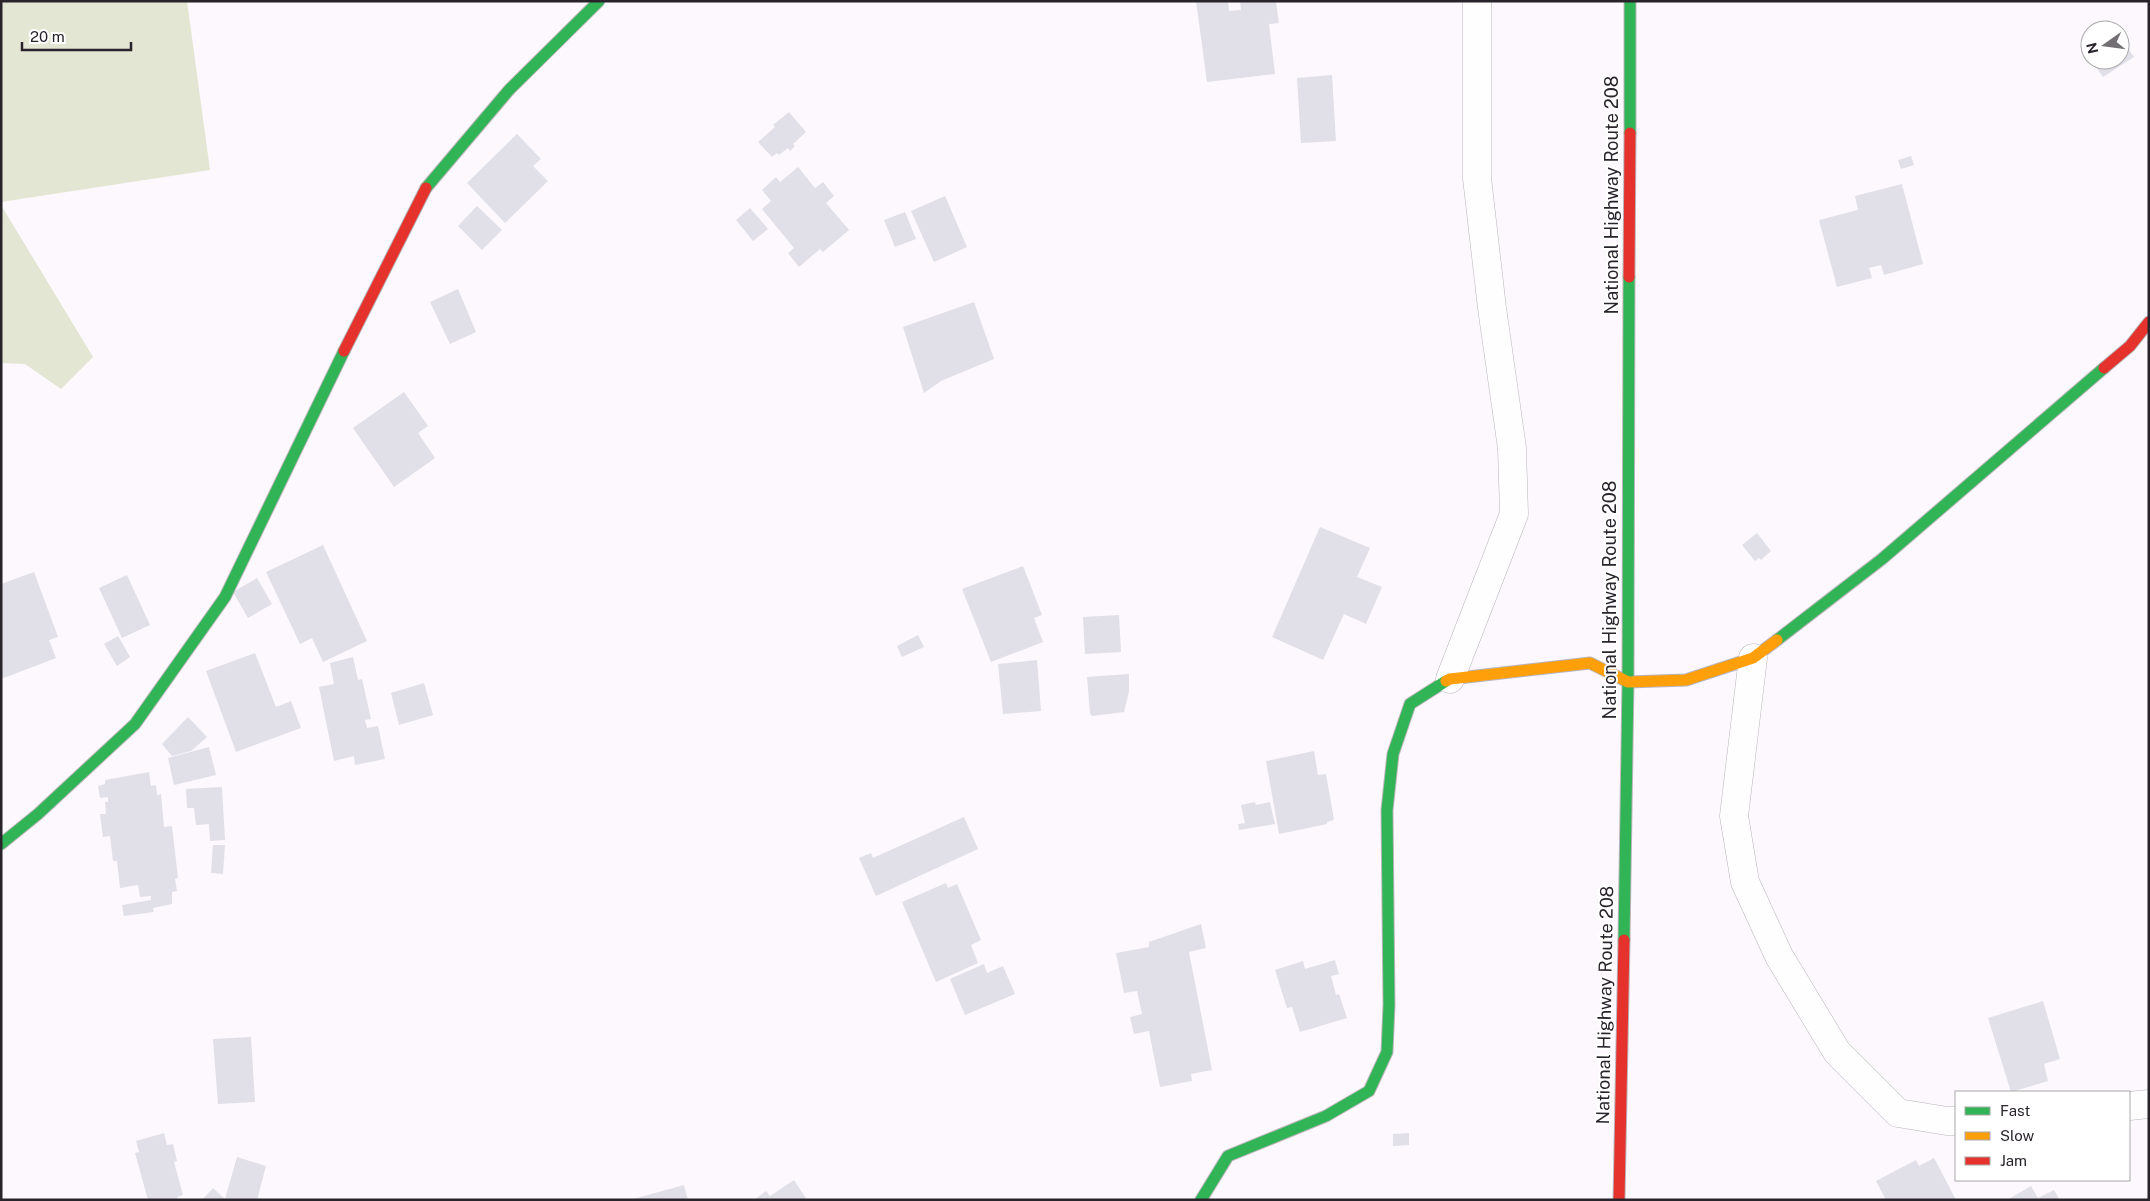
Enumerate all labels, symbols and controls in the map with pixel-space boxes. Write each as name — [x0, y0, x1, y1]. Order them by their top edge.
scale bar — [22, 20, 131, 52]
north arrow — [2080, 20, 2130, 70]
text: 20 m — [30, 28, 65, 45]
text: N — [2083, 41, 2101, 55]
street label: National Highway Route 208 — [1601, 76, 1622, 314]
street label: National Highway Route 208 — [1599, 481, 1620, 719]
street label: National Highway Route 208 — [1592, 885, 1617, 1125]
legend — [1955, 1091, 2130, 1181]
text: Fast — [2000, 1102, 2030, 1119]
text: Slow — [2000, 1127, 2035, 1144]
text: Jam — [2000, 1152, 2027, 1169]

